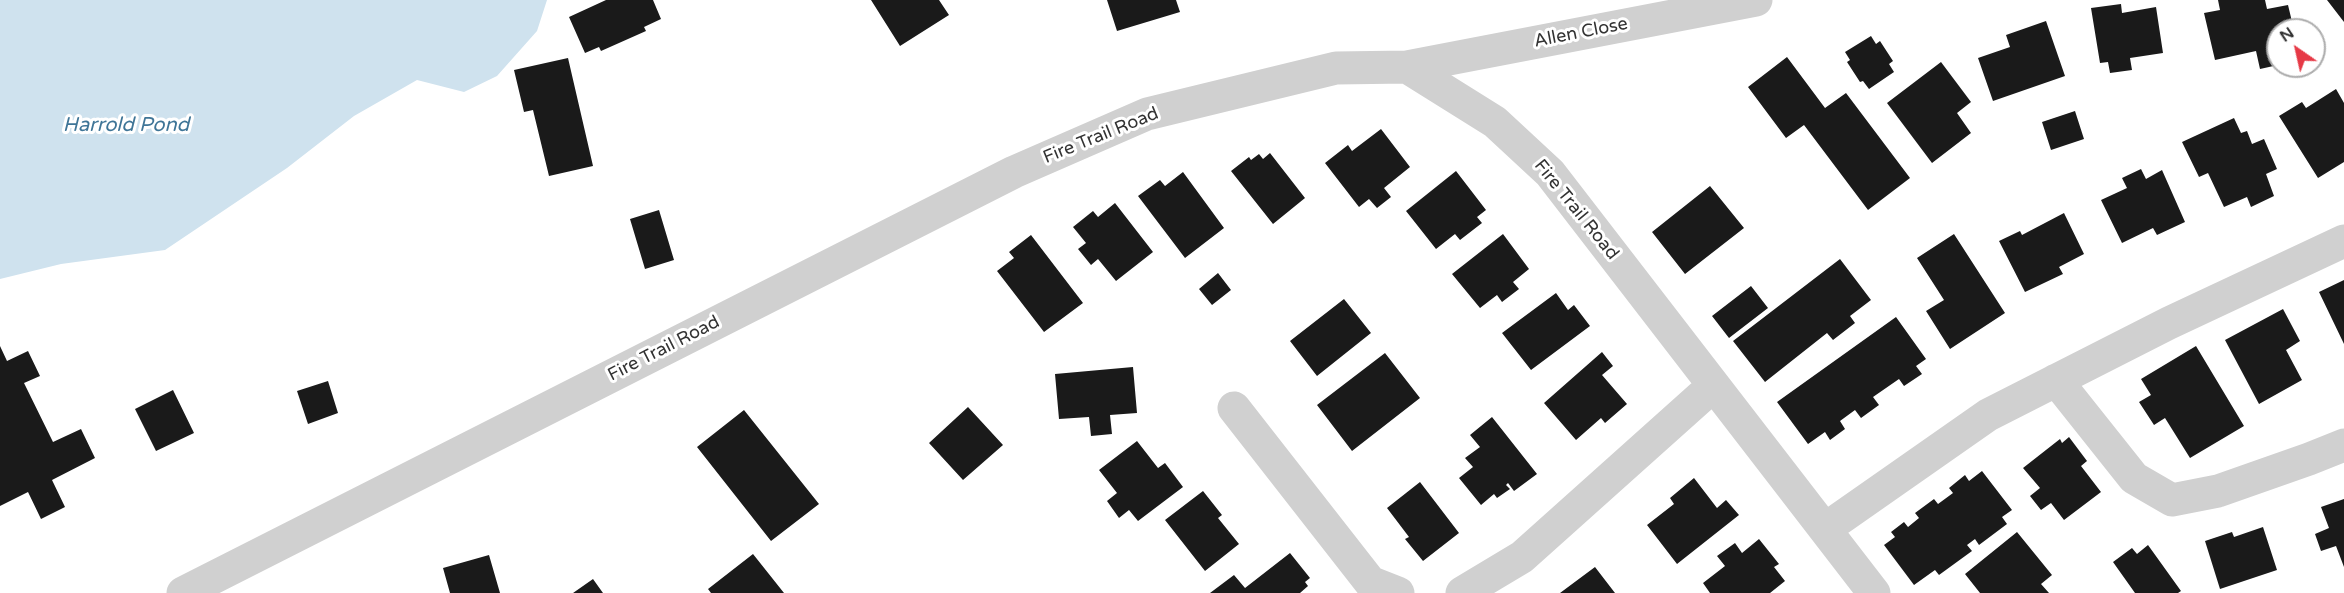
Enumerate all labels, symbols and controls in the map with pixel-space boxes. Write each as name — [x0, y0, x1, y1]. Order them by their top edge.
street label: Allen Close — [1532, 13, 1630, 53]
north arrow — [2266, 18, 2326, 78]
text: N — [2276, 23, 2298, 47]
street label: Fire Trail Road — [1040, 103, 1162, 169]
water label: Harrold Pond — [63, 114, 189, 138]
street label: Fire Trail Road — [1529, 156, 1623, 264]
street label: Fire Trail Road — [605, 312, 723, 386]

